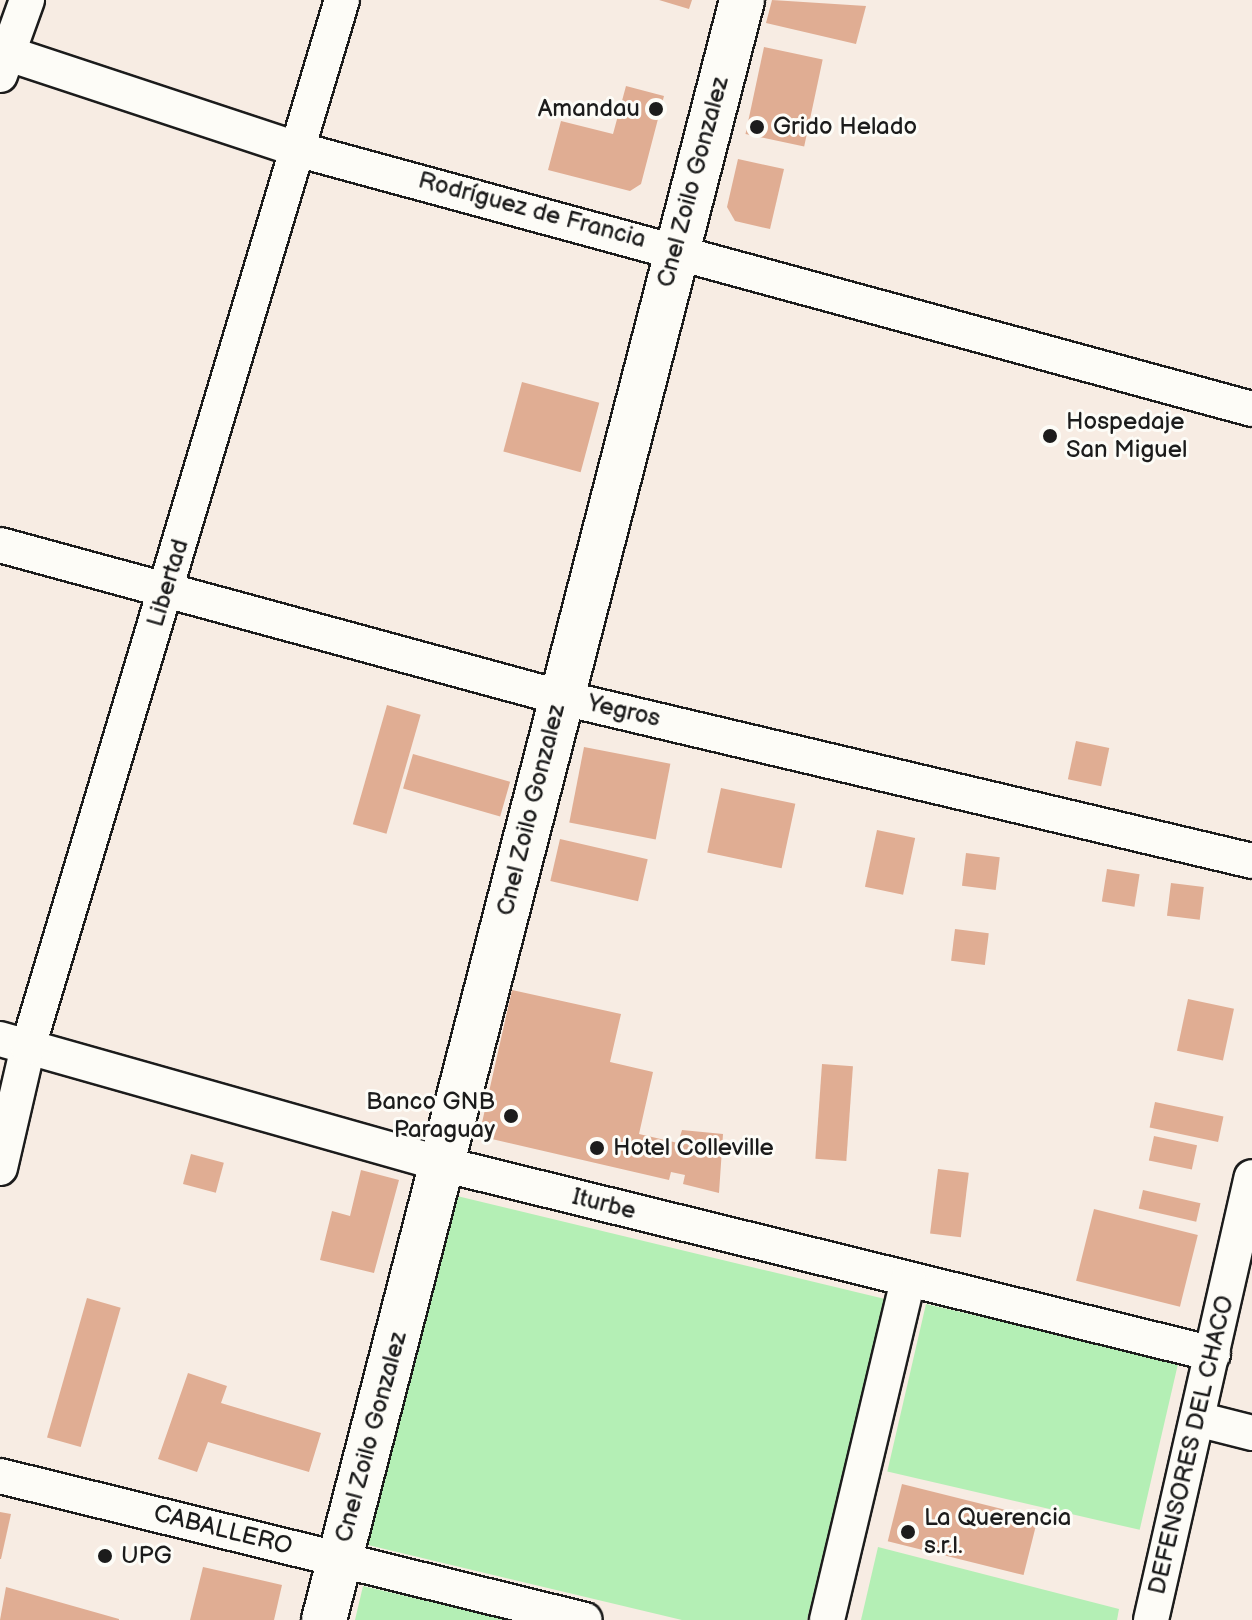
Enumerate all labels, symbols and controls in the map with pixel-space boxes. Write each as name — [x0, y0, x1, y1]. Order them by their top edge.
street label: Cnel Zoilo Gonzalez — [651, 74, 735, 290]
place label: Amandau — [538, 95, 640, 123]
marker: Amandau — [647, 100, 665, 118]
place label: Grido Helado — [773, 113, 917, 141]
marker: Grido Helado — [748, 118, 766, 136]
street label: Rodríguez de Francia — [415, 166, 649, 254]
place label: Hospedaje San Miguel — [1066, 408, 1187, 464]
marker: Hospedaje San Miguel — [1041, 427, 1059, 445]
street label: Libertad — [141, 536, 195, 630]
street label: Yegros — [585, 689, 663, 733]
street label: Cnel Zoilo Gonzalez — [491, 701, 571, 919]
place label: Banco GNB Paraguay — [366, 1088, 495, 1144]
marker: Banco GNB Paraguay — [502, 1107, 520, 1125]
place label: Hotel Colleville — [613, 1134, 774, 1162]
marker: Hotel Colleville — [588, 1139, 606, 1157]
street label: Iturbe — [569, 1182, 639, 1226]
street label: DEFENSORES DEL CHACO — [1143, 1293, 1239, 1597]
street label: Cnel Zoilo Gonzalez — [329, 1329, 413, 1545]
street label: CABALLERO — [151, 1499, 295, 1561]
place label: La Querencia s.r.l. — [924, 1504, 1071, 1560]
marker: La Querencia s.r.l. — [899, 1523, 917, 1541]
place label: UPG — [121, 1542, 172, 1570]
marker: UPG — [96, 1547, 114, 1565]

